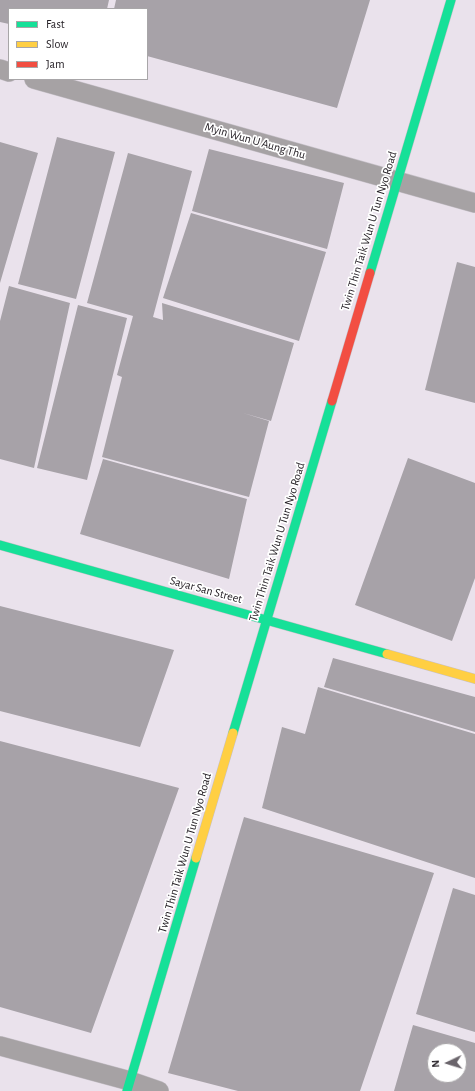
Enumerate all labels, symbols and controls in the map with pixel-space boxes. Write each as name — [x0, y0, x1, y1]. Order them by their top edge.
legend — [8, 8, 148, 80]
text: Fast — [46, 18, 65, 30]
text: Slow — [46, 38, 68, 50]
text: Jam — [46, 58, 65, 70]
street label: Myin Wun U Aung Thu — [203, 120, 307, 162]
street label: Twin Thin Taik Wun U Tun Nyo Road — [338, 150, 400, 312]
street label: Twin Thin Taik Wun U Tun Nyo Road — [246, 461, 308, 623]
street label: Sayar San Street — [168, 573, 244, 607]
street label: Twin Thin Taik Wun U Tun Nyo Road — [155, 771, 215, 935]
north arrow — [427, 1043, 467, 1083]
text: N — [430, 1060, 441, 1068]

